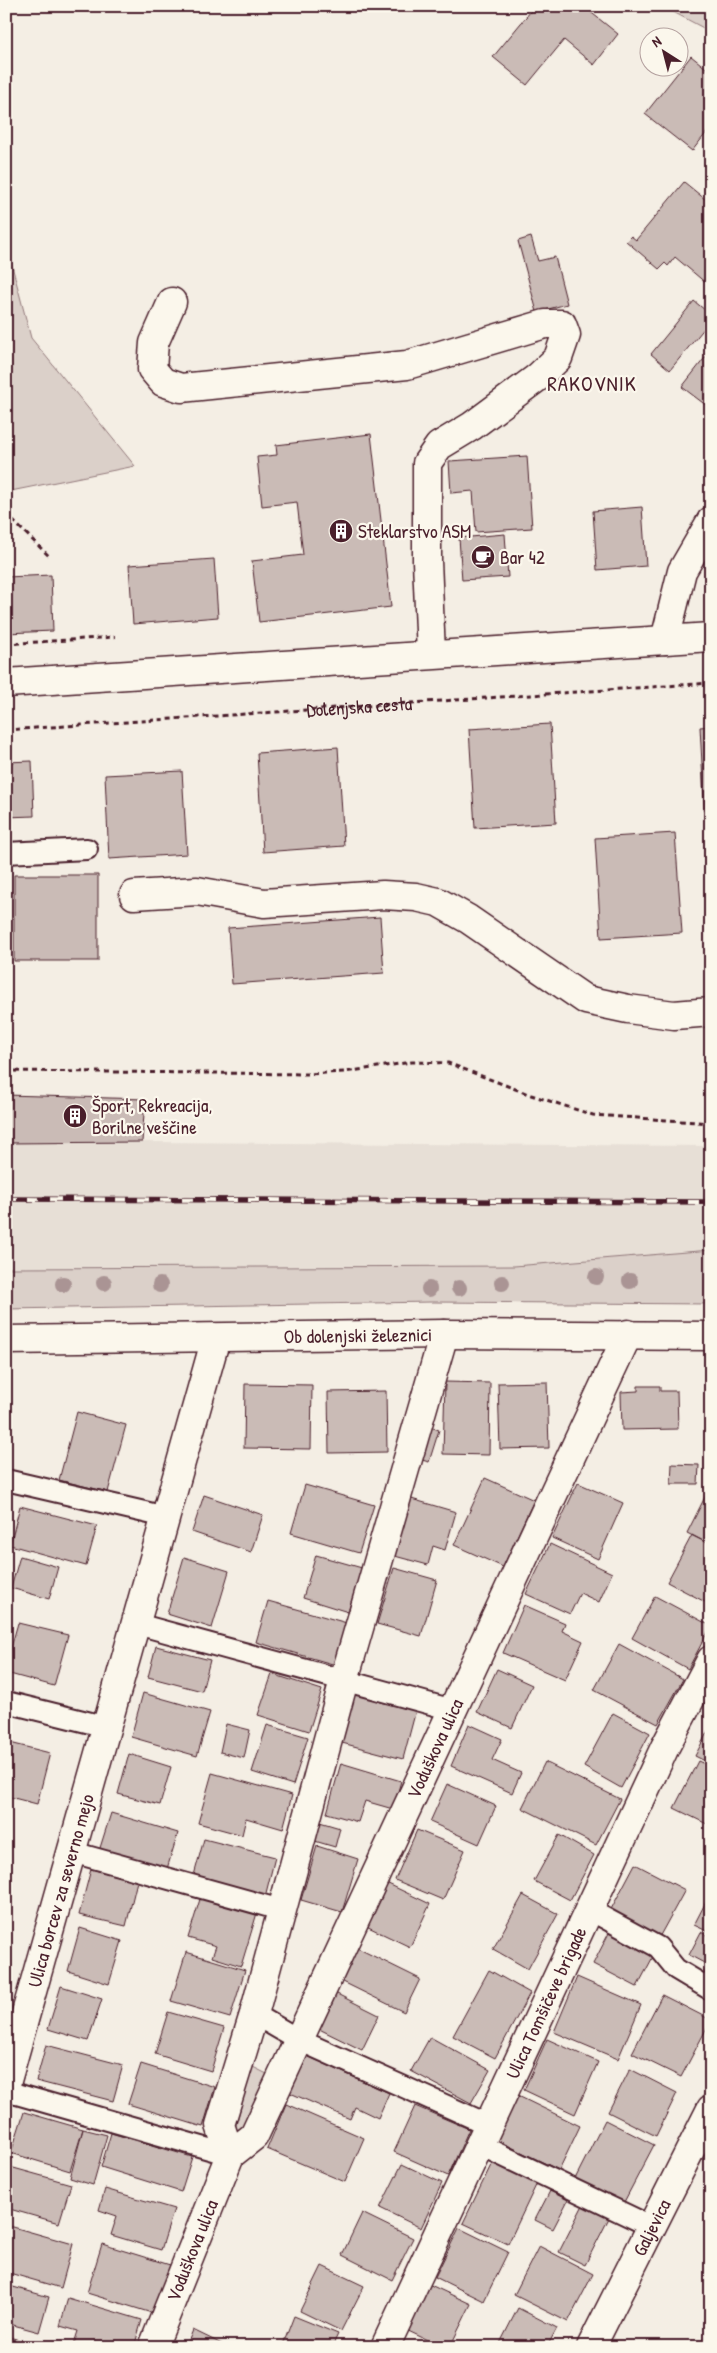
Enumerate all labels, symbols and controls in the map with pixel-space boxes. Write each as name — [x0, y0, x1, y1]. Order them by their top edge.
north arrow — [640, 28, 690, 78]
text: N — [647, 31, 665, 51]
district label: RAKOVNIK — [547, 369, 637, 398]
building icon: Steklarstvo ASM — [328, 518, 354, 544]
place label: Steklarstvo ASM — [358, 518, 471, 544]
cafe icon: Bar 42 — [470, 544, 496, 570]
place label: Bar 42 — [500, 544, 545, 570]
street label: Dolenjska cesta — [306, 690, 413, 723]
place label: Šport, Rekreacija, Borilne veščine — [92, 1092, 212, 1140]
building icon: Šport, Rekreacija, Borilne veščine — [62, 1103, 88, 1129]
street label: Ob dolenjski železnici — [284, 1321, 432, 1349]
street label: Voduškova ulica — [400, 1694, 469, 1803]
street label: Ulica borcev za severno mejo — [21, 1791, 100, 1990]
street label: Ulica Tomšičeve brigade — [499, 1922, 593, 2083]
street label: Galjevica — [626, 2194, 677, 2260]
street label: Voduškova ulica — [160, 2195, 224, 2305]

